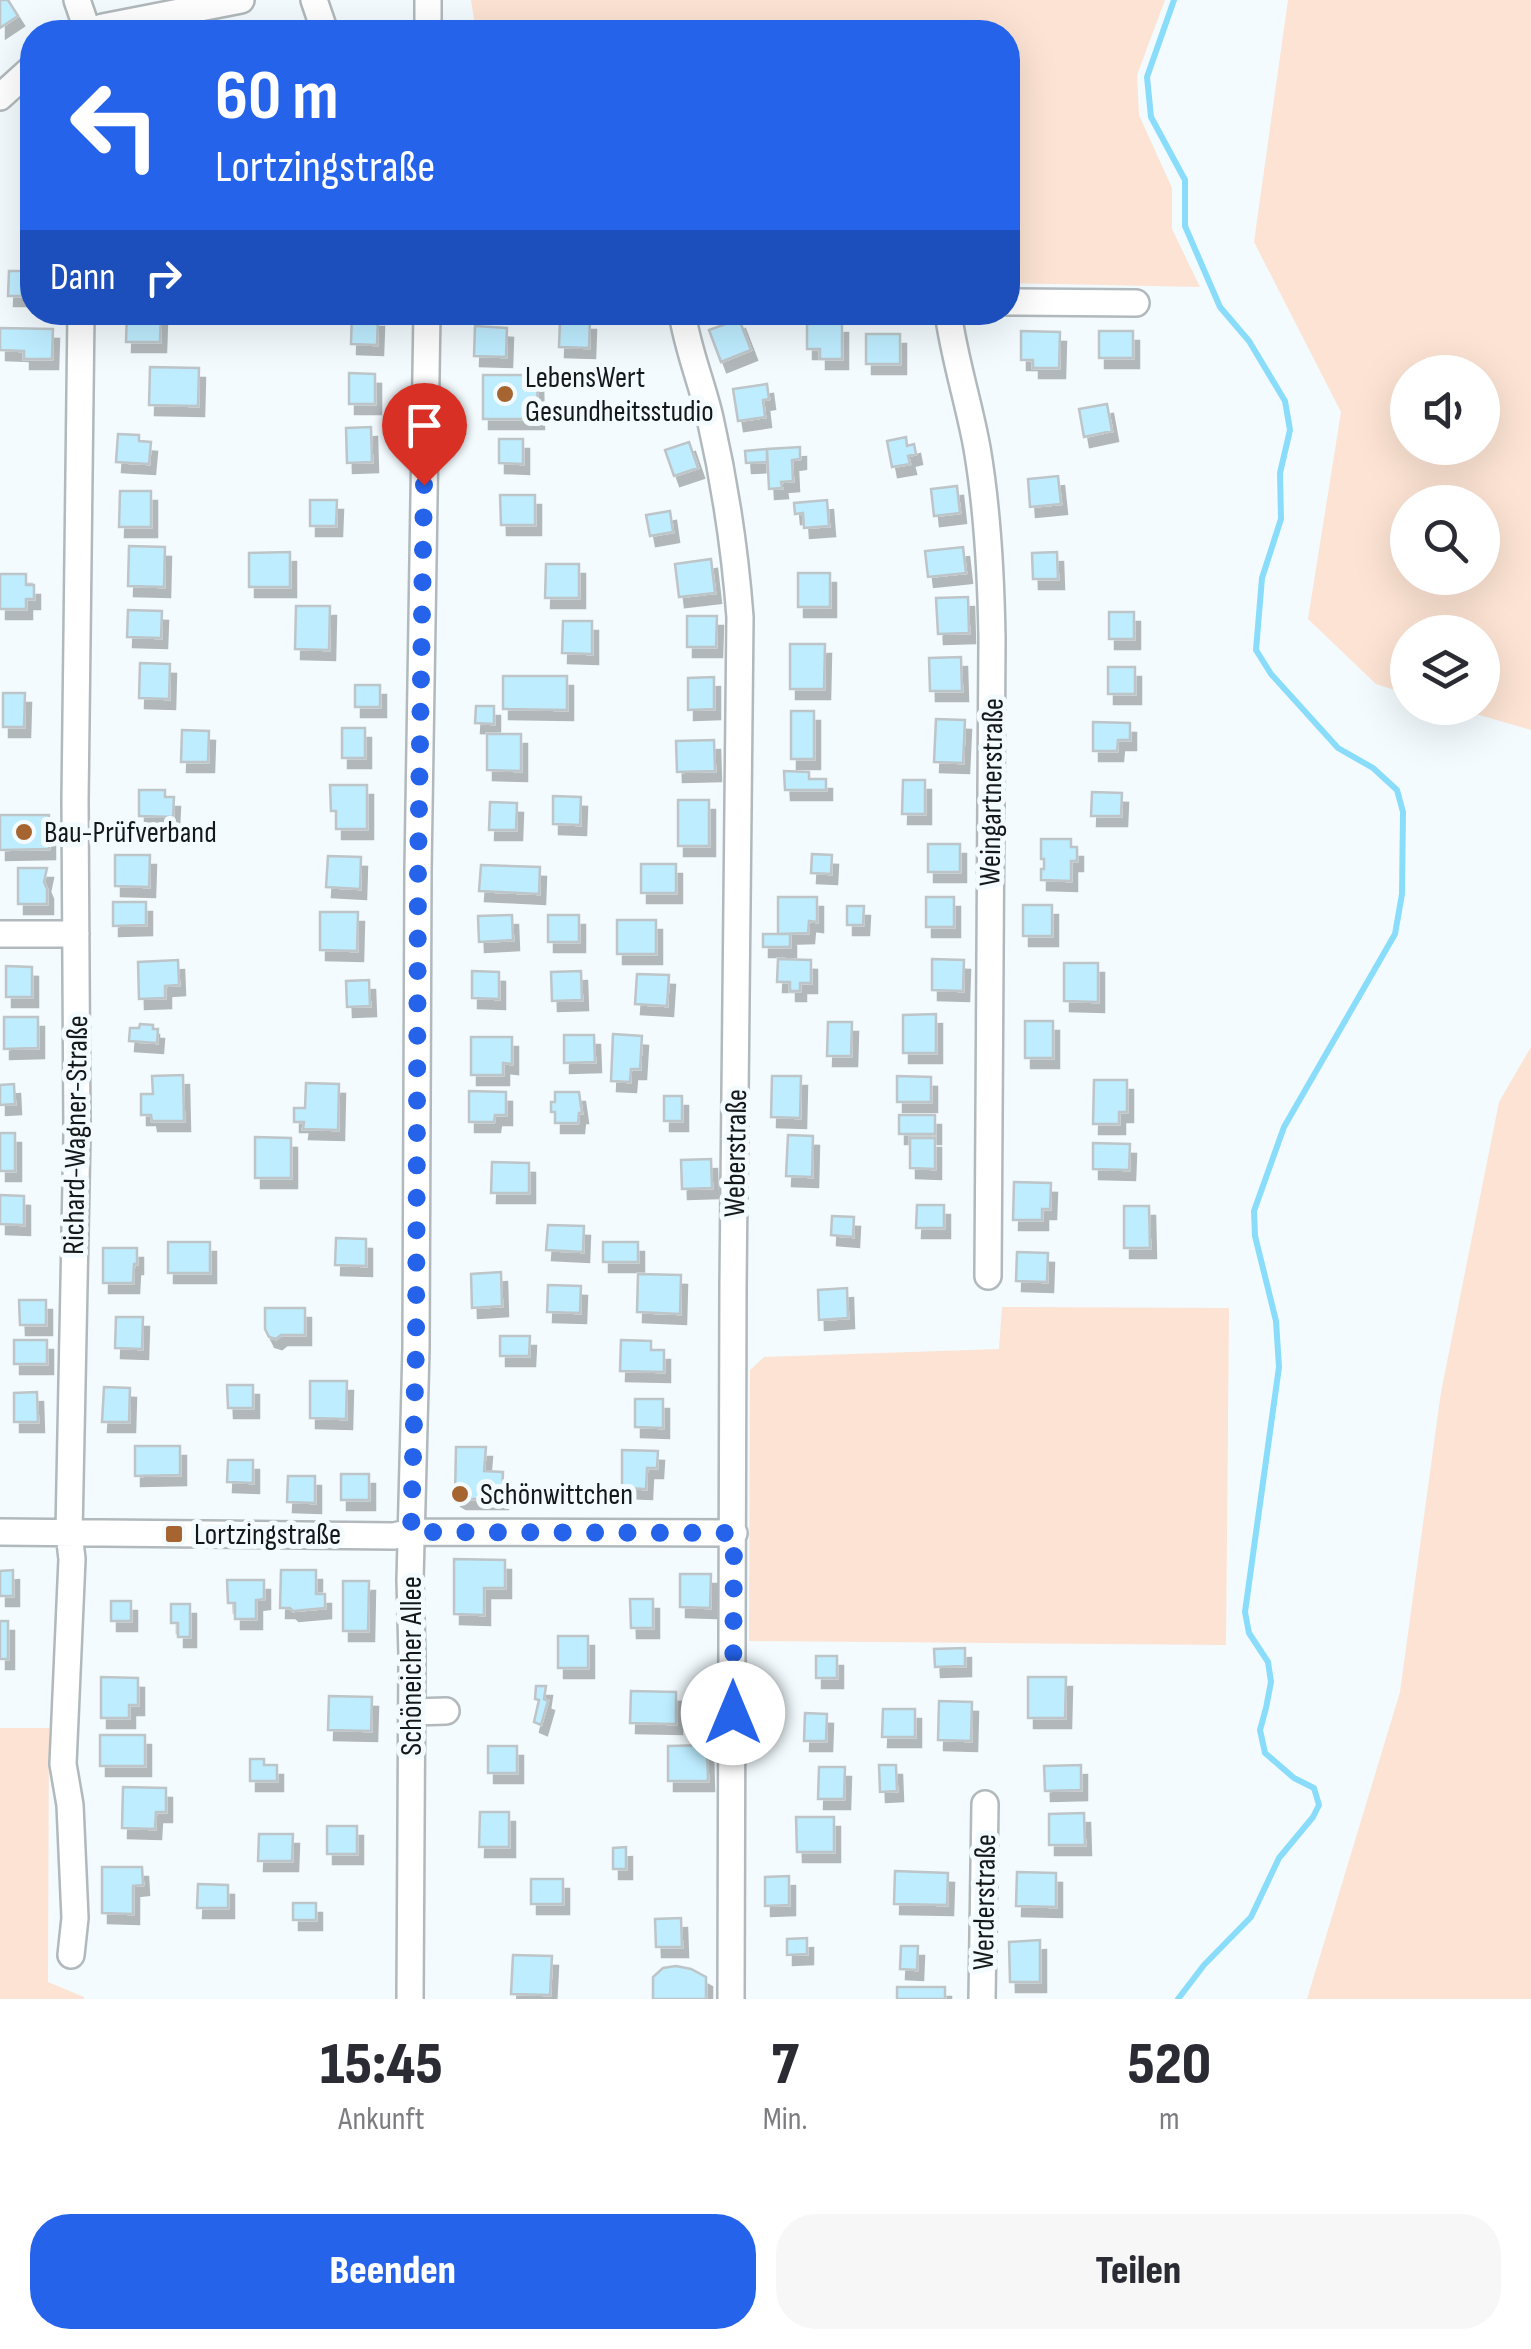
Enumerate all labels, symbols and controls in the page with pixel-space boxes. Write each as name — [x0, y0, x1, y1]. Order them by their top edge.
text: 60 m — [215, 55, 339, 139]
icon: left — [50, 60, 180, 190]
text: Lortzingstraße — [215, 140, 435, 195]
icon: right — [136, 250, 191, 305]
text: Dann — [50, 255, 116, 300]
map controls — [1390, 355, 1500, 725]
button: sound — [1390, 355, 1500, 465]
place label: LebensWert Gesundheitsstudio — [525, 360, 714, 430]
pin — [382, 383, 467, 486]
marker: LebensWert Gesundheitsstudio — [494, 383, 516, 405]
icon: arrive — [397, 398, 452, 453]
button: search — [1390, 485, 1500, 595]
button: layers — [1390, 615, 1500, 725]
street label: Weingartnerstraße — [972, 698, 1012, 886]
place label: Bau-Prüfverband — [44, 815, 217, 851]
marker: Bau-Prüfverband — [13, 821, 35, 843]
street label: Richard-Wagner-Straße — [56, 1015, 96, 1255]
street label: Weberstraße — [717, 1089, 755, 1217]
place label: Schönwittchen — [480, 1477, 633, 1513]
marker: Schönwittchen — [449, 1483, 471, 1505]
place label: Lortzingstraße — [194, 1517, 341, 1553]
marker: Lortzingstraße — [163, 1523, 185, 1545]
street label: Schöneicher Allee — [394, 1576, 430, 1756]
position arrow — [681, 1661, 785, 1765]
street label: Werderstraße — [966, 1834, 1004, 1970]
text: 15:45 — [320, 2029, 443, 2101]
text: 7 — [772, 2029, 799, 2101]
text: 520 — [1127, 2029, 1211, 2101]
text: Ankunft — [338, 2100, 425, 2139]
text: Min. — [763, 2100, 808, 2139]
text: m — [1159, 2100, 1180, 2139]
button: Beenden — [30, 2214, 756, 2329]
button: Teilen — [776, 2214, 1501, 2329]

